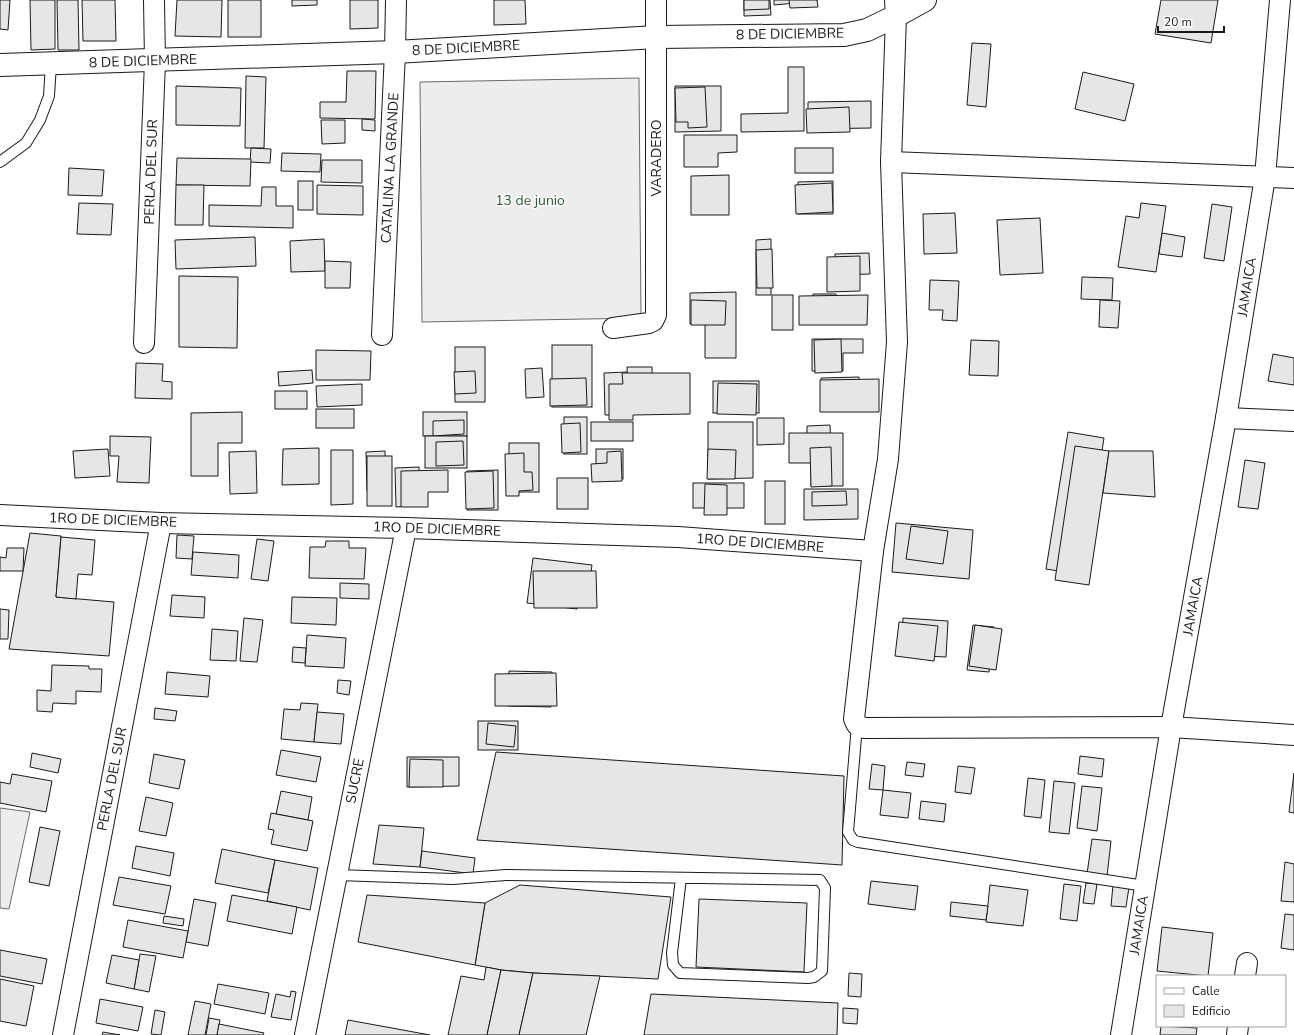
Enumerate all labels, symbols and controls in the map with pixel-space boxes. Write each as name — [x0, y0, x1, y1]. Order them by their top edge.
scale bar — [1158, 8, 1224, 34]
text: 20 m — [1164, 14, 1192, 30]
street label: 8 DE DICIEMBRE — [736, 24, 844, 44]
street label: 8 DE DICIEMBRE — [411, 36, 521, 60]
street label: 8 DE DICIEMBRE — [89, 50, 197, 72]
street label: CATALINA LA GRANDE — [377, 92, 403, 244]
street label: PERLA DEL SUR — [140, 119, 162, 225]
street label: VARADERO — [647, 119, 666, 198]
park label: 13 de junio — [495, 191, 565, 210]
street label: JAMAICA — [1233, 256, 1261, 319]
street label: 1RO DE DICIEMBRE — [49, 508, 177, 532]
street label: 1RO DE DICIEMBRE — [373, 517, 501, 541]
street label: 1RO DE DICIEMBRE — [695, 529, 825, 557]
street label: JAMAICA — [1178, 575, 1208, 638]
street label: PERLA DEL SUR — [93, 725, 131, 833]
street label: SUCRE — [341, 757, 369, 805]
street label: JAMAICA — [1125, 894, 1153, 957]
legend — [1156, 975, 1286, 1027]
text: Calle — [1192, 983, 1220, 999]
text: Edificio — [1192, 1003, 1231, 1019]

